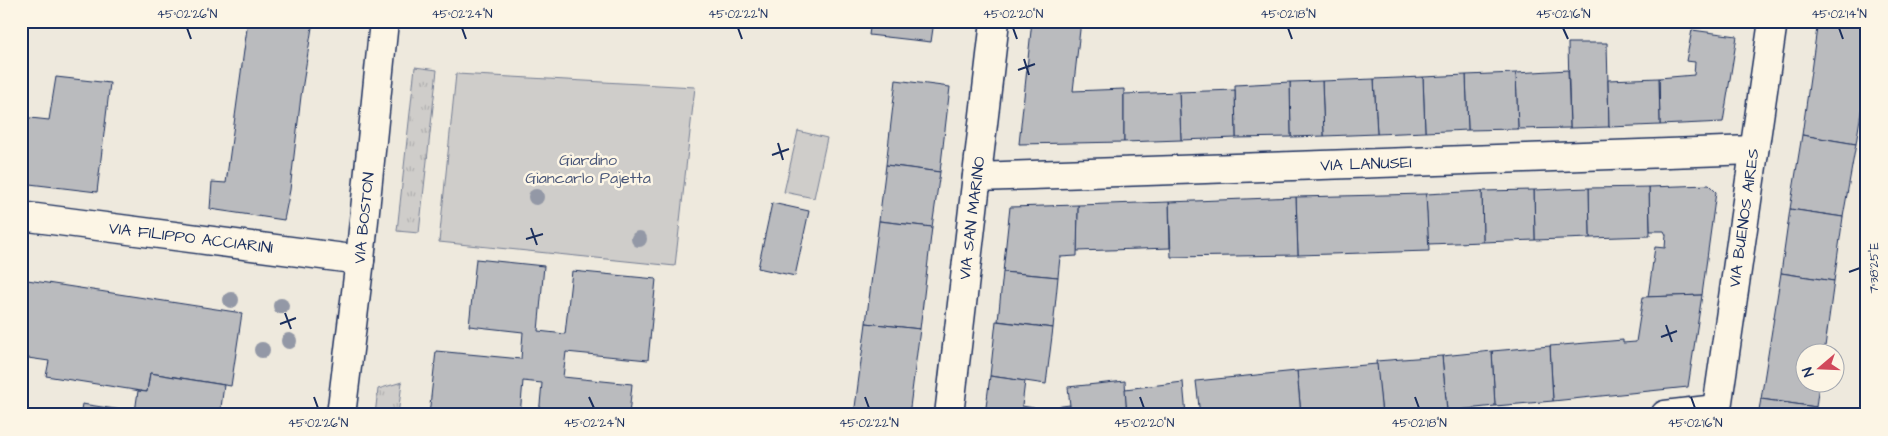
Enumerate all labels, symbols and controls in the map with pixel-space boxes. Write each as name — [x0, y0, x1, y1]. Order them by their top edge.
text: 45°02'26"N — [157, 6, 218, 23]
text: 45°02'24"N — [431, 6, 493, 23]
text: 45°02'22"N — [708, 6, 768, 23]
text: 45°02'20"N — [983, 6, 1044, 23]
text: 45°02'18"N — [1260, 6, 1316, 23]
text: 45°02'16"N — [1535, 6, 1591, 23]
text: 45°02'14"N — [1811, 6, 1867, 23]
street label: VIA BUENOS AIRES — [1723, 147, 1765, 289]
park label: Giardino Giancarlo Pajetta — [525, 149, 651, 189]
street label: VIA LANUSEI — [1320, 151, 1412, 177]
street label: VIA SAN MARINO — [954, 155, 991, 281]
street label: VIA BOSTON — [348, 171, 380, 265]
street label: VIA FILIPPO ACCIARINI — [108, 217, 274, 259]
text: 7°38'25"E — [1866, 242, 1883, 294]
north arrow — [1796, 344, 1846, 394]
text: N — [1798, 364, 1820, 379]
text: 45°02'26"N — [288, 415, 349, 432]
text: 45°02'24"N — [563, 415, 625, 432]
text: 45°02'22"N — [839, 415, 899, 432]
text: 45°02'20"N — [1114, 415, 1175, 432]
text: 45°02'18"N — [1391, 415, 1447, 432]
text: 45°02'16"N — [1667, 415, 1723, 432]

